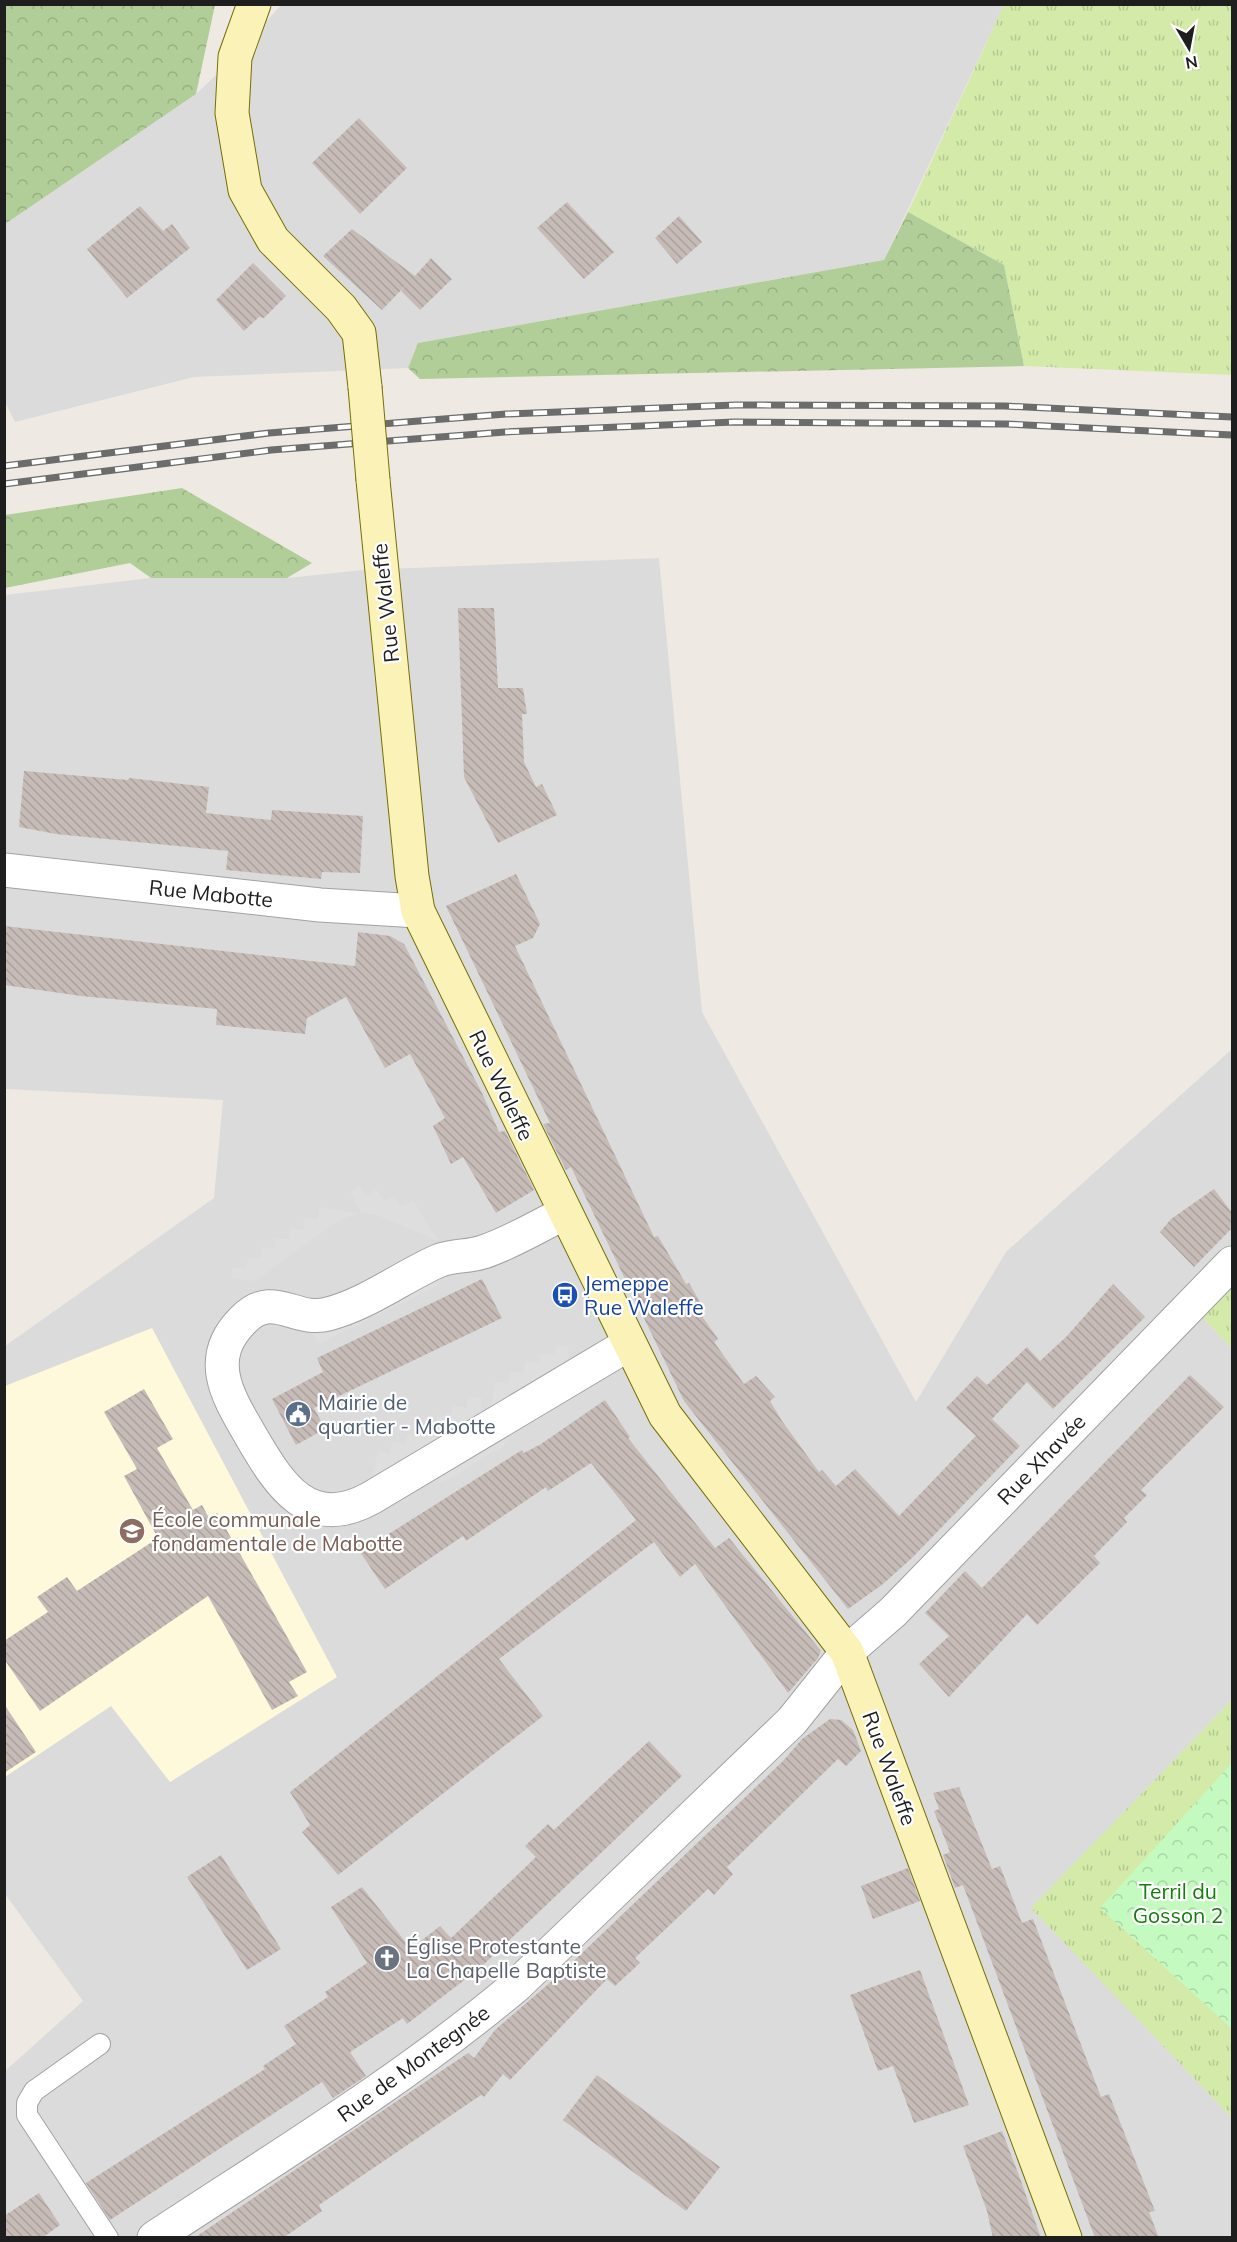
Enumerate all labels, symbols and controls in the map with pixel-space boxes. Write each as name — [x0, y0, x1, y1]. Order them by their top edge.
north arrow — [1159, 18, 1219, 78]
text: N — [1184, 52, 1199, 74]
street label: Rue Waleffe — [366, 542, 404, 664]
street label: Rue Mabotte — [148, 874, 274, 912]
street label: Rue Waleffe — [464, 1026, 540, 1144]
place label: Jemeppe Rue Waleffe — [584, 1270, 704, 1320]
bus stop icon: Jemeppe Rue Waleffe — [550, 1280, 580, 1310]
place label: Mairie de quartier - Mabotte — [318, 1389, 496, 1439]
public building icon: Mairie de quartier - Mabotte — [283, 1399, 313, 1429]
street label: Rue Xhavée — [991, 1408, 1091, 1510]
place label: École communale fondamentale de Mabotte — [152, 1506, 403, 1556]
school or university icon: École communale fondamentale de Mabotte — [117, 1516, 147, 1546]
street label: Rue Waleffe — [857, 1707, 923, 1829]
park label: Terril du Gosson 2 — [1133, 1878, 1223, 1928]
place label: Église Protestante La Chapelle Baptiste — [406, 1933, 606, 1983]
church icon: Église Protestante La Chapelle Baptiste — [372, 1943, 402, 1973]
street label: Rue de Montegnée — [332, 1999, 494, 2127]

